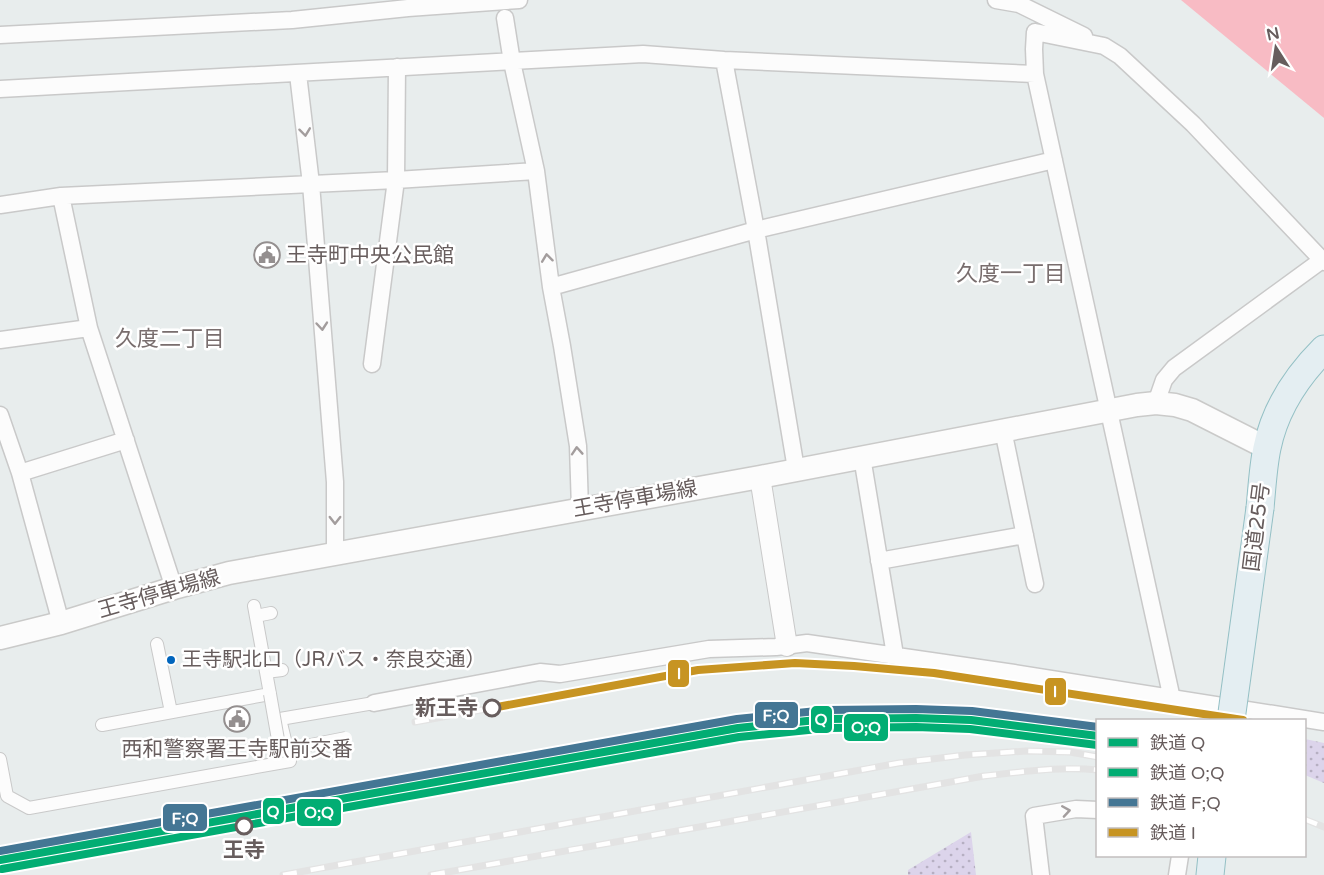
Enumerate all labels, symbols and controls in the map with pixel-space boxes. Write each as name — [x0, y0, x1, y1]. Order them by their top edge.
north arrow — [1246, 18, 1306, 78]
text: N — [1265, 23, 1281, 45]
one-way arrow — [298, 127, 311, 136]
public building icon: 王寺町中央公民館 — [252, 240, 282, 270]
place label: 王寺町中央公民館 — [286, 243, 454, 268]
one-way arrow — [542, 253, 554, 263]
district label: 久度一丁目 — [956, 261, 1066, 287]
one-way arrow — [316, 322, 329, 331]
district label: 久度二丁目 — [115, 326, 225, 352]
one-way arrow — [571, 446, 584, 455]
street label: 王寺停車場線 — [571, 476, 699, 522]
street label: 国道25号 — [1239, 481, 1275, 573]
one-way arrow — [329, 516, 341, 525]
street label: 王寺停車場線 — [95, 565, 223, 623]
place label: 王寺駅北口（JRバス・奈良交通） — [182, 648, 486, 672]
marker: 王寺駅北口（JRバス・奈良交通） — [165, 654, 177, 666]
line badge: I — [667, 659, 690, 688]
text: I — [677, 664, 681, 684]
line badge: I — [1044, 677, 1067, 706]
text: I — [1053, 682, 1057, 702]
place label: 新王寺 — [415, 696, 478, 721]
marker: 新王寺 — [483, 699, 501, 717]
line badge: F;Q — [754, 701, 799, 729]
public building icon: 西和警察署王寺駅前交番 — [222, 704, 252, 734]
line badge: Q — [810, 705, 833, 734]
text: F;Q — [763, 706, 789, 726]
text: Q — [815, 710, 828, 730]
line badge: O;Q — [843, 713, 889, 742]
text: O;Q — [851, 718, 881, 738]
legend — [1096, 719, 1306, 857]
text: 鉄道 Q — [1150, 732, 1205, 754]
place label: 西和警察署王寺駅前交番 — [122, 737, 353, 762]
text: 鉄道 O;Q — [1150, 762, 1225, 784]
text: 鉄道 F;Q — [1150, 792, 1221, 814]
line badge: Q — [262, 797, 285, 825]
line badge: O;Q — [296, 798, 342, 827]
text: Q — [267, 802, 280, 822]
line badge: F;Q — [162, 803, 208, 832]
text: O;Q — [304, 803, 334, 823]
one-way arrow — [1060, 805, 1070, 818]
text: F;Q — [172, 809, 198, 829]
marker: 王寺 — [235, 817, 253, 835]
text: 鉄道 I — [1150, 822, 1196, 844]
place label: 王寺 — [223, 838, 265, 863]

